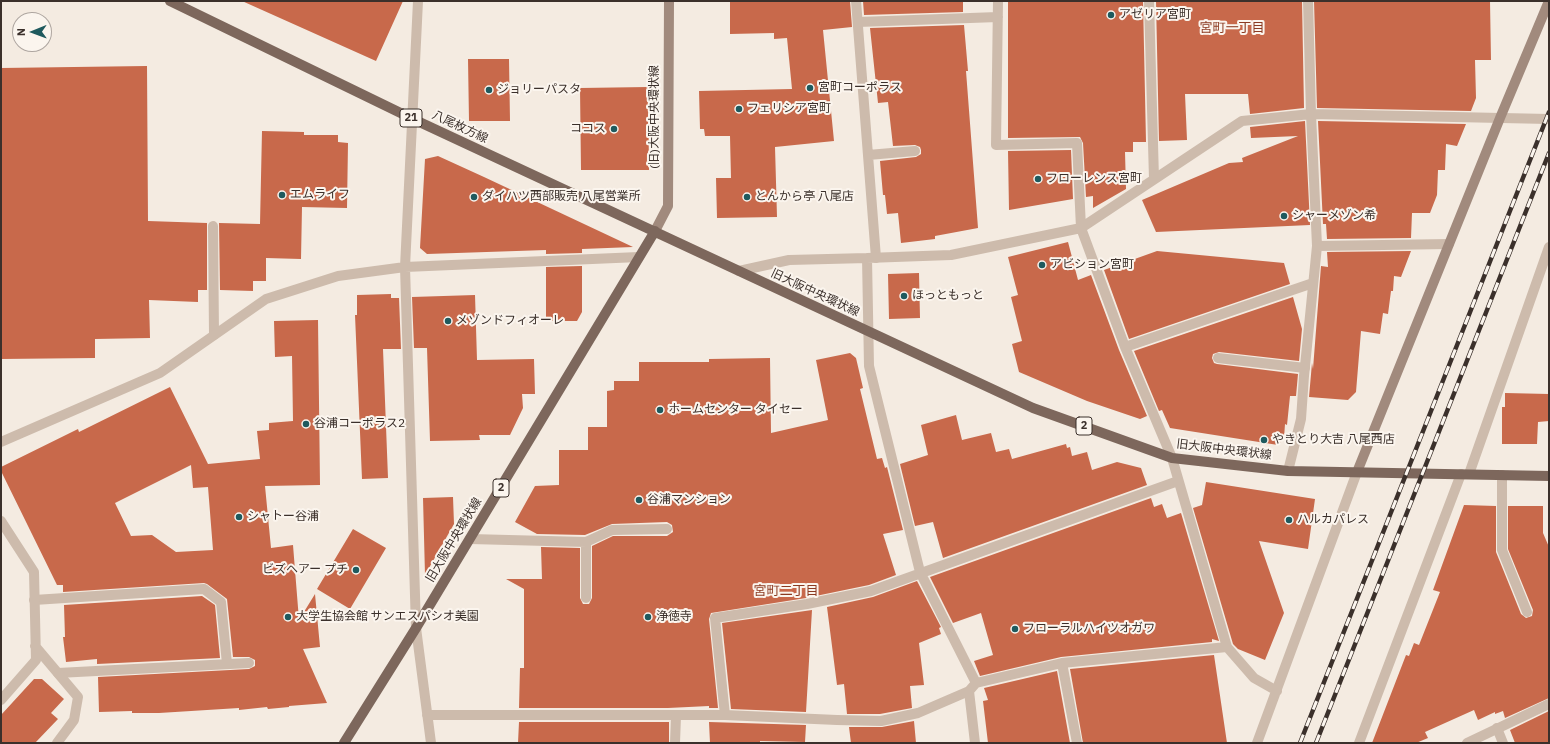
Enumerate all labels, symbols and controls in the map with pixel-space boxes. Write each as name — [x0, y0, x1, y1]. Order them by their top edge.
place label: アゼリア宮町 — [1119, 8, 1191, 22]
marker: アゼリア宮町 — [1106, 10, 1116, 20]
north arrow — [12, 12, 52, 52]
district label: 宮町一丁目 — [1200, 20, 1264, 36]
text: N — [14, 28, 28, 36]
street label: (旧)大阪中央環状線 — [648, 65, 662, 169]
place label: 宮町コーポラス — [818, 81, 902, 95]
place label: ジョリーパスタ — [497, 83, 581, 97]
marker: 宮町コーポラス — [805, 83, 815, 93]
marker: ジョリーパスタ — [484, 85, 494, 95]
place label: フェリシア宮町 — [747, 102, 831, 116]
marker: フェリシア宮町 — [734, 104, 744, 114]
street label: 八尾枚方線 — [430, 108, 490, 146]
road number: 21 — [400, 109, 422, 127]
place label: ココス — [570, 122, 606, 136]
marker: ココス — [609, 124, 619, 134]
place label: フローレンス宮町 — [1046, 172, 1142, 186]
marker: フローレンス宮町 — [1033, 174, 1043, 184]
place label: エムライフ — [290, 188, 350, 202]
marker: エムライフ — [277, 190, 287, 200]
place label: ダイハツ西部販売 八尾営業所 — [482, 190, 641, 204]
place label: とんから亭 八尾店 — [755, 190, 854, 204]
marker: ダイハツ西部販売 八尾営業所 — [469, 192, 479, 202]
marker: とんから亭 八尾店 — [742, 192, 752, 202]
place label: シャーメゾン希 — [1292, 209, 1376, 223]
marker: シャーメゾン希 — [1279, 211, 1289, 221]
place label: アビション宮町 — [1050, 258, 1134, 272]
marker: アビション宮町 — [1037, 260, 1047, 270]
street label: 旧大阪中央環状線 — [768, 266, 862, 320]
place label: ほっともっと — [912, 289, 984, 303]
marker: ほっともっと — [899, 291, 909, 301]
place label: メゾンドフィオーレ — [456, 314, 564, 328]
marker: メゾンドフィオーレ — [443, 316, 453, 326]
place label: ホームセンター タイセー — [668, 403, 803, 417]
marker: ホームセンター タイセー — [655, 405, 665, 415]
place label: 谷浦コーポラス2 — [314, 417, 405, 431]
road number: 2 — [1076, 417, 1092, 435]
marker: 谷浦コーポラス2 — [301, 419, 311, 429]
place label: やきとり大吉 八尾西店 — [1272, 433, 1395, 447]
marker: やきとり大吉 八尾西店 — [1259, 435, 1269, 445]
street label: 旧大阪中央環状線 — [1175, 437, 1273, 463]
road number: 2 — [493, 479, 509, 497]
place label: 谷浦マンション — [647, 493, 731, 507]
street label: 旧大阪中央環状線 — [423, 495, 485, 585]
marker: 谷浦マンション — [634, 495, 644, 505]
place label: シャトー谷浦 — [247, 510, 319, 524]
marker: シャトー谷浦 — [234, 512, 244, 522]
place label: ハルカパレス — [1297, 513, 1369, 527]
marker: ハルカパレス — [1284, 515, 1294, 525]
place label: ビズヘアー プチ — [262, 563, 348, 577]
marker: ビズヘアー プチ — [351, 565, 361, 575]
district label: 宮町二丁目 — [754, 583, 818, 599]
place label: 大学生協会館 サンエスパシオ美園 — [296, 610, 479, 624]
place label: 浄徳寺 — [656, 610, 692, 624]
marker: 大学生協会館 サンエスパシオ美園 — [283, 612, 293, 622]
marker: 浄徳寺 — [643, 612, 653, 622]
place label: フローラルハイツオガワ — [1023, 622, 1155, 636]
marker: フローラルハイツオガワ — [1010, 624, 1020, 634]

